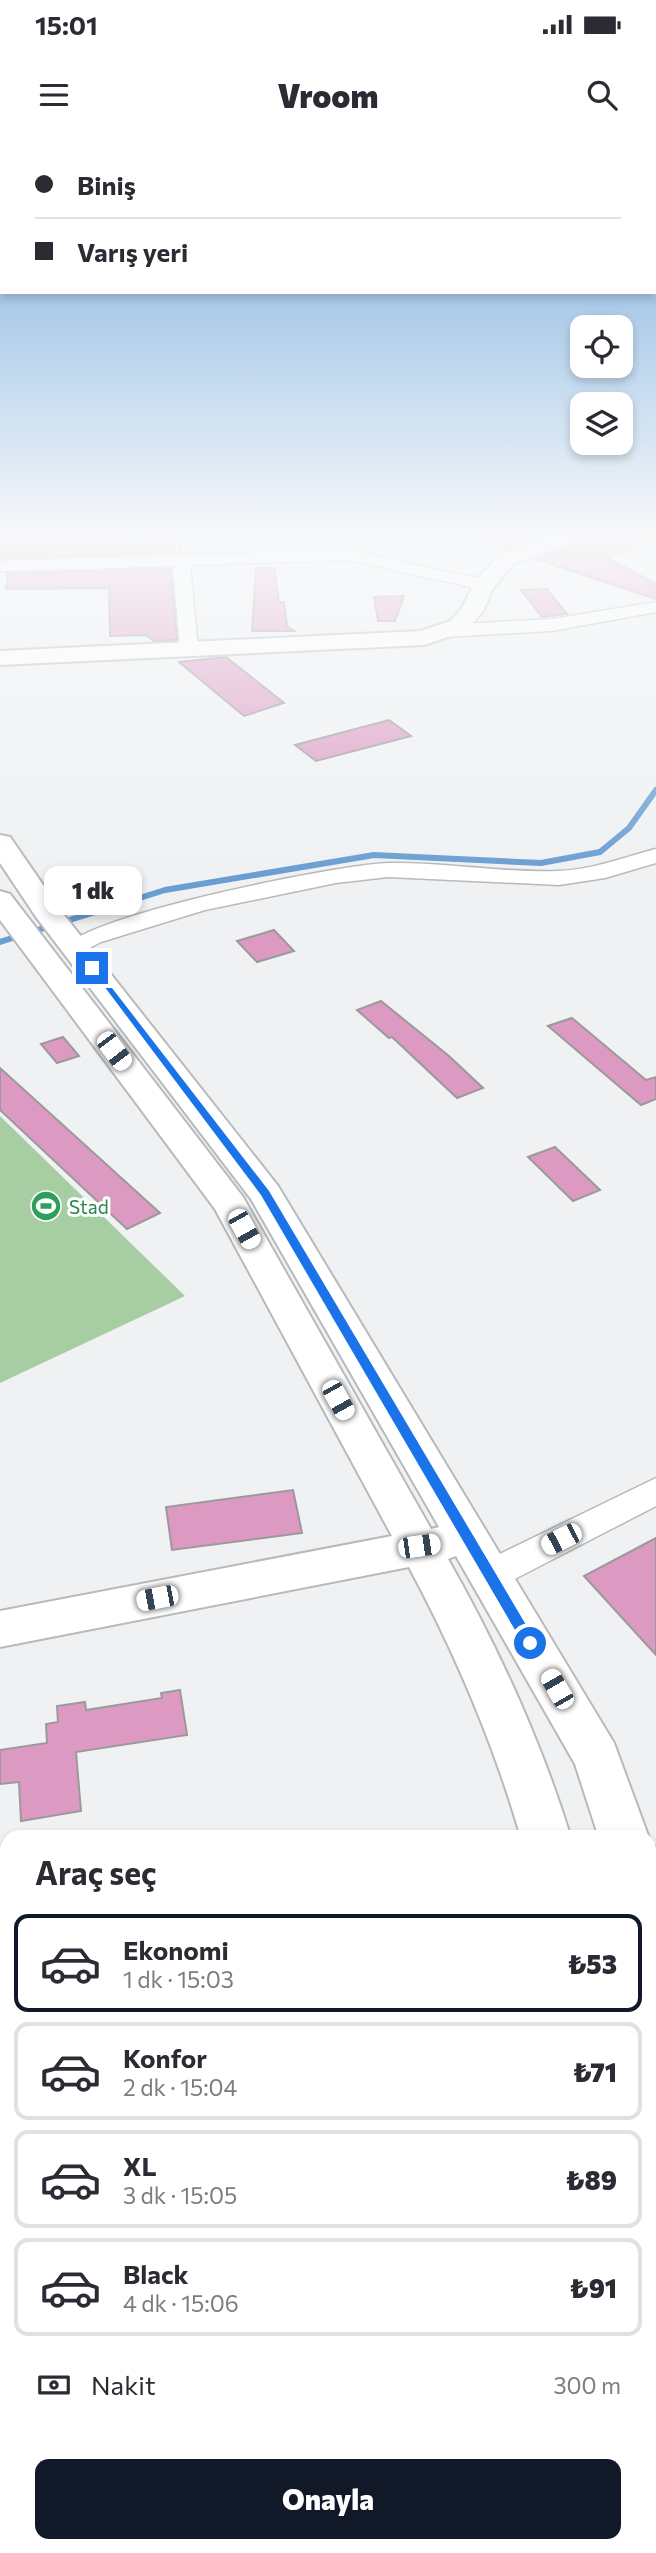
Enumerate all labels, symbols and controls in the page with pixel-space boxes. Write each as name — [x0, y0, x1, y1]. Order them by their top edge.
text: 15:01 — [35, 9, 98, 40]
text: Vroom — [278, 75, 378, 115]
icon: menu — [35, 76, 73, 114]
icon: search — [583, 76, 621, 114]
text: Biniş — [77, 169, 136, 200]
text: Varış yeri — [77, 236, 188, 267]
map controls — [570, 315, 633, 455]
button: locate — [570, 315, 633, 378]
button: layers — [570, 392, 633, 455]
callout: 1 dk — [43, 866, 141, 916]
text: 1 dk — [72, 876, 114, 904]
route end — [76, 952, 108, 984]
car — [93, 1028, 136, 1074]
sports icon: Stad — [29, 1189, 63, 1223]
place label: Stad — [69, 1195, 109, 1218]
car — [225, 1206, 264, 1252]
car — [319, 1377, 358, 1423]
car — [538, 1520, 585, 1558]
car — [397, 1533, 442, 1559]
car — [135, 1584, 180, 1612]
route start — [514, 1627, 546, 1659]
car — [538, 1666, 577, 1712]
text: Araç seç — [35, 1852, 157, 1892]
icon: car — [39, 1932, 102, 1995]
text: Ekonomi — [123, 1934, 229, 1965]
text: ₺53 — [568, 1948, 617, 1979]
text: 1 dk · 15:03 — [123, 1965, 234, 1993]
icon: car — [39, 2040, 102, 2103]
text: Konfor — [123, 2042, 207, 2073]
text: ₺71 — [573, 2056, 617, 2087]
text: 2 dk · 15:04 — [123, 2073, 237, 2101]
icon: car — [39, 2148, 102, 2211]
text: XL — [123, 2150, 157, 2181]
text: ₺89 — [565, 2164, 617, 2195]
text: 3 dk · 15:05 — [123, 2181, 237, 2209]
icon: car — [39, 2256, 102, 2319]
text: Black — [123, 2258, 189, 2289]
text: ₺91 — [569, 2272, 617, 2303]
text: 4 dk · 15:06 — [123, 2289, 239, 2317]
icon: cash — [35, 2366, 73, 2404]
text: Nakit — [91, 2369, 156, 2400]
text: 300 m — [553, 2371, 621, 2399]
button: Onayla — [35, 2459, 621, 2539]

